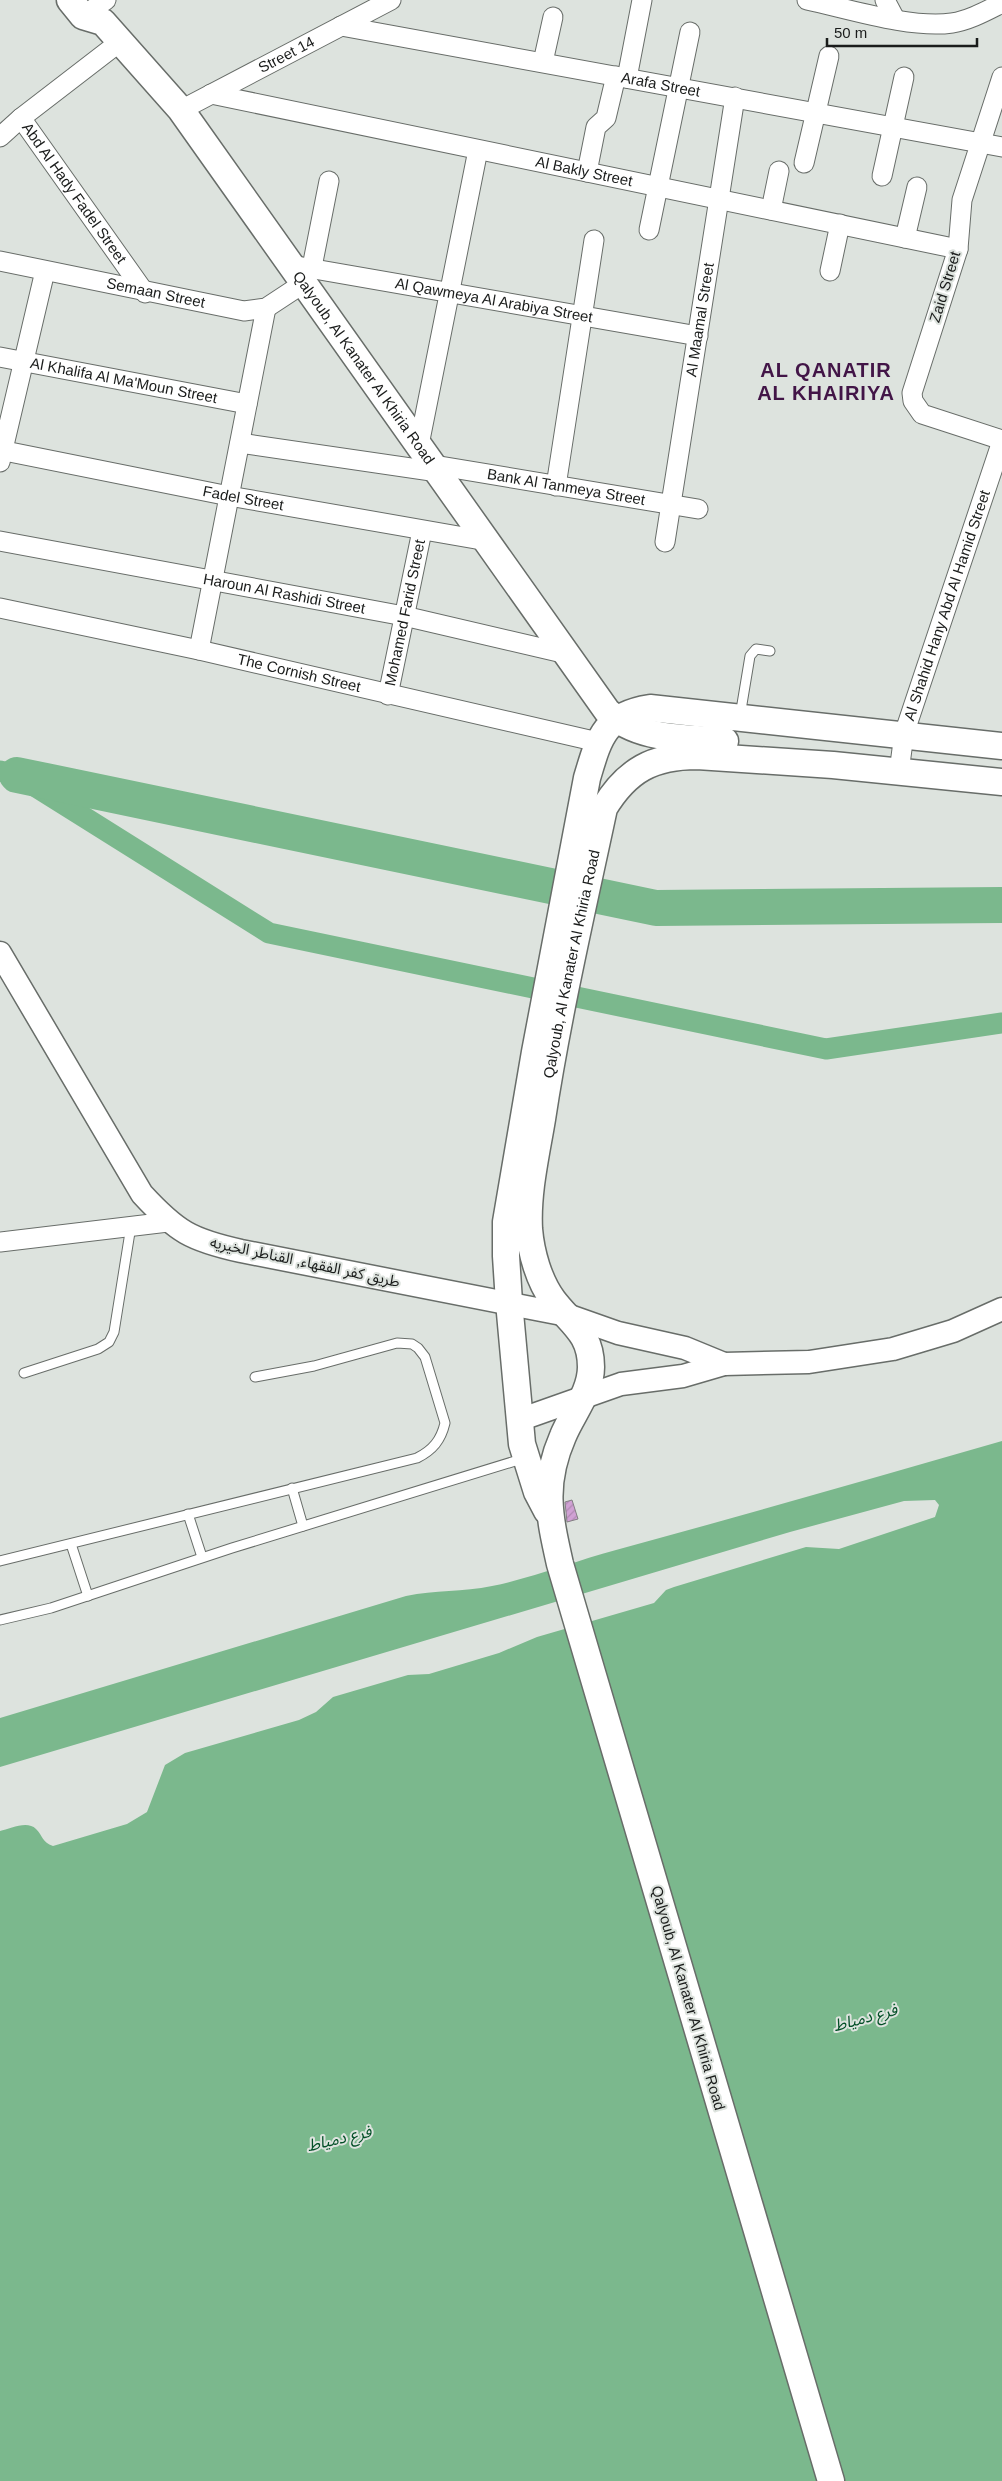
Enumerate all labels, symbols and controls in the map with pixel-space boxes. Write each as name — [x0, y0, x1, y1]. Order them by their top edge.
scale bar — [827, 15, 977, 47]
text: 50 m — [834, 24, 867, 41]
street label: Street 14 — [255, 33, 317, 76]
street label: Arafa Street — [620, 68, 703, 100]
street label: Abd Al Hady Fadel Street — [19, 119, 131, 267]
street label: Al Bakly Street — [534, 153, 635, 189]
street label: Zaid Street — [926, 248, 964, 324]
street label: Al Maamal Street — [682, 261, 717, 378]
street label: Qalyoub, Al Kanater Al Khiria Road — [290, 268, 438, 467]
street label: Semaan Street — [105, 274, 207, 311]
street label: Al Qawmeya Al Arabiya Street — [394, 274, 595, 326]
street label: Al Khalifa Al Ma'Moun Street — [29, 354, 219, 406]
district label: AL QANATIR AL KHAIRIYA — [757, 359, 895, 404]
street label: Bank Al Tanmeya Street — [486, 465, 647, 508]
street label: Fadel Street — [201, 482, 286, 514]
street label: Al Shahid Hany Abd Al Hamid Street — [900, 487, 993, 723]
street label: Mohamed Farid Street — [381, 537, 428, 687]
street label: Haroun Al Rashidi Street — [202, 570, 367, 617]
street label: The Cornish Street — [236, 650, 363, 695]
street label: Qalyoub, Al Kanater Al Khiria Road — [540, 848, 603, 1080]
street label: طريق كفر الفقهاء, القناطر الخيريه — [208, 1233, 401, 1292]
street label: Qalyoub, Al Kanater Al Khiria Road — [648, 1884, 729, 2112]
water label: فرع دمياط — [831, 2001, 901, 2038]
water label: فرع دمياط — [305, 2123, 375, 2158]

